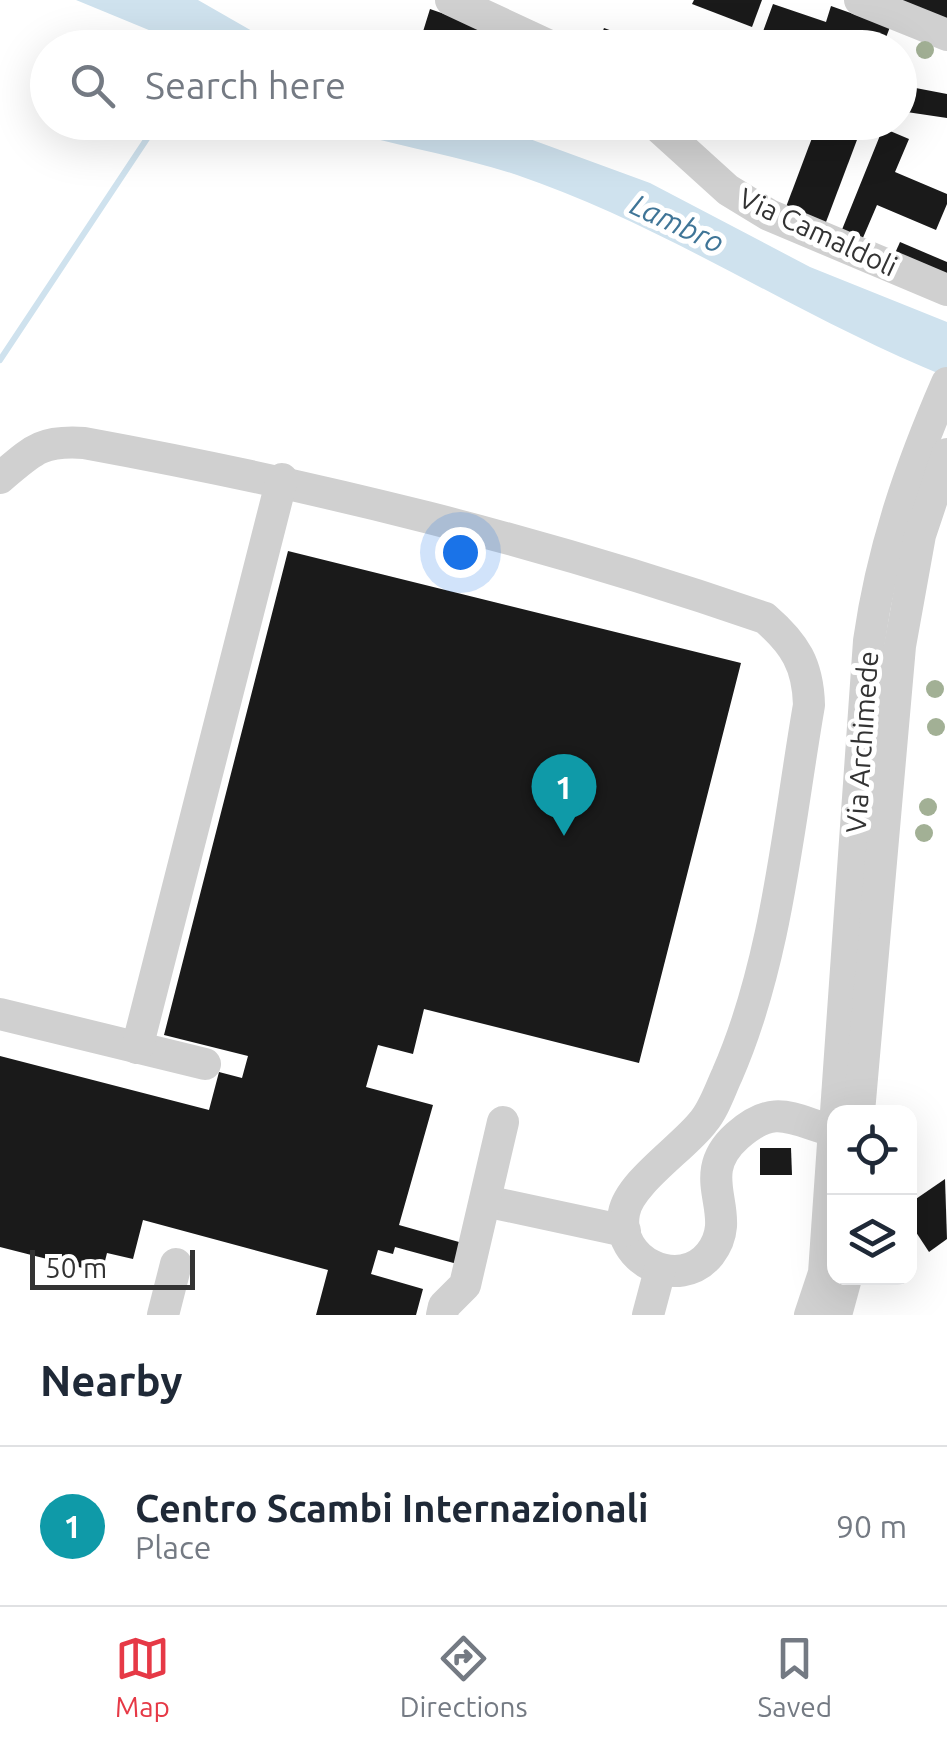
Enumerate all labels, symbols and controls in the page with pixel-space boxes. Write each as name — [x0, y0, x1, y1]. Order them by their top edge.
search box — [30, 30, 917, 140]
icon: search — [65, 58, 120, 113]
text: Search here — [145, 64, 346, 106]
street label: Via Camaldoli — [734, 181, 902, 282]
water label: Lambro — [625, 187, 729, 259]
your location — [435, 527, 486, 578]
street label: Via Archimede — [840, 650, 883, 834]
pin: 1 — [532, 754, 596, 836]
map controls — [827, 1105, 917, 1285]
button: locate — [827, 1105, 917, 1195]
button: layers — [827, 1195, 917, 1285]
scale bar — [30, 1245, 195, 1290]
text: 50 m — [45, 1252, 107, 1283]
text: Nearby — [40, 1357, 183, 1404]
text: Centro Scambi Internazionali — [135, 1487, 649, 1529]
text: 1 — [63, 1508, 82, 1544]
text: 90 m — [836, 1508, 907, 1544]
text: Place — [135, 1529, 211, 1565]
tab: Map — [115, 1631, 170, 1722]
tab: Directions — [400, 1631, 528, 1722]
tab: Saved — [758, 1631, 832, 1722]

